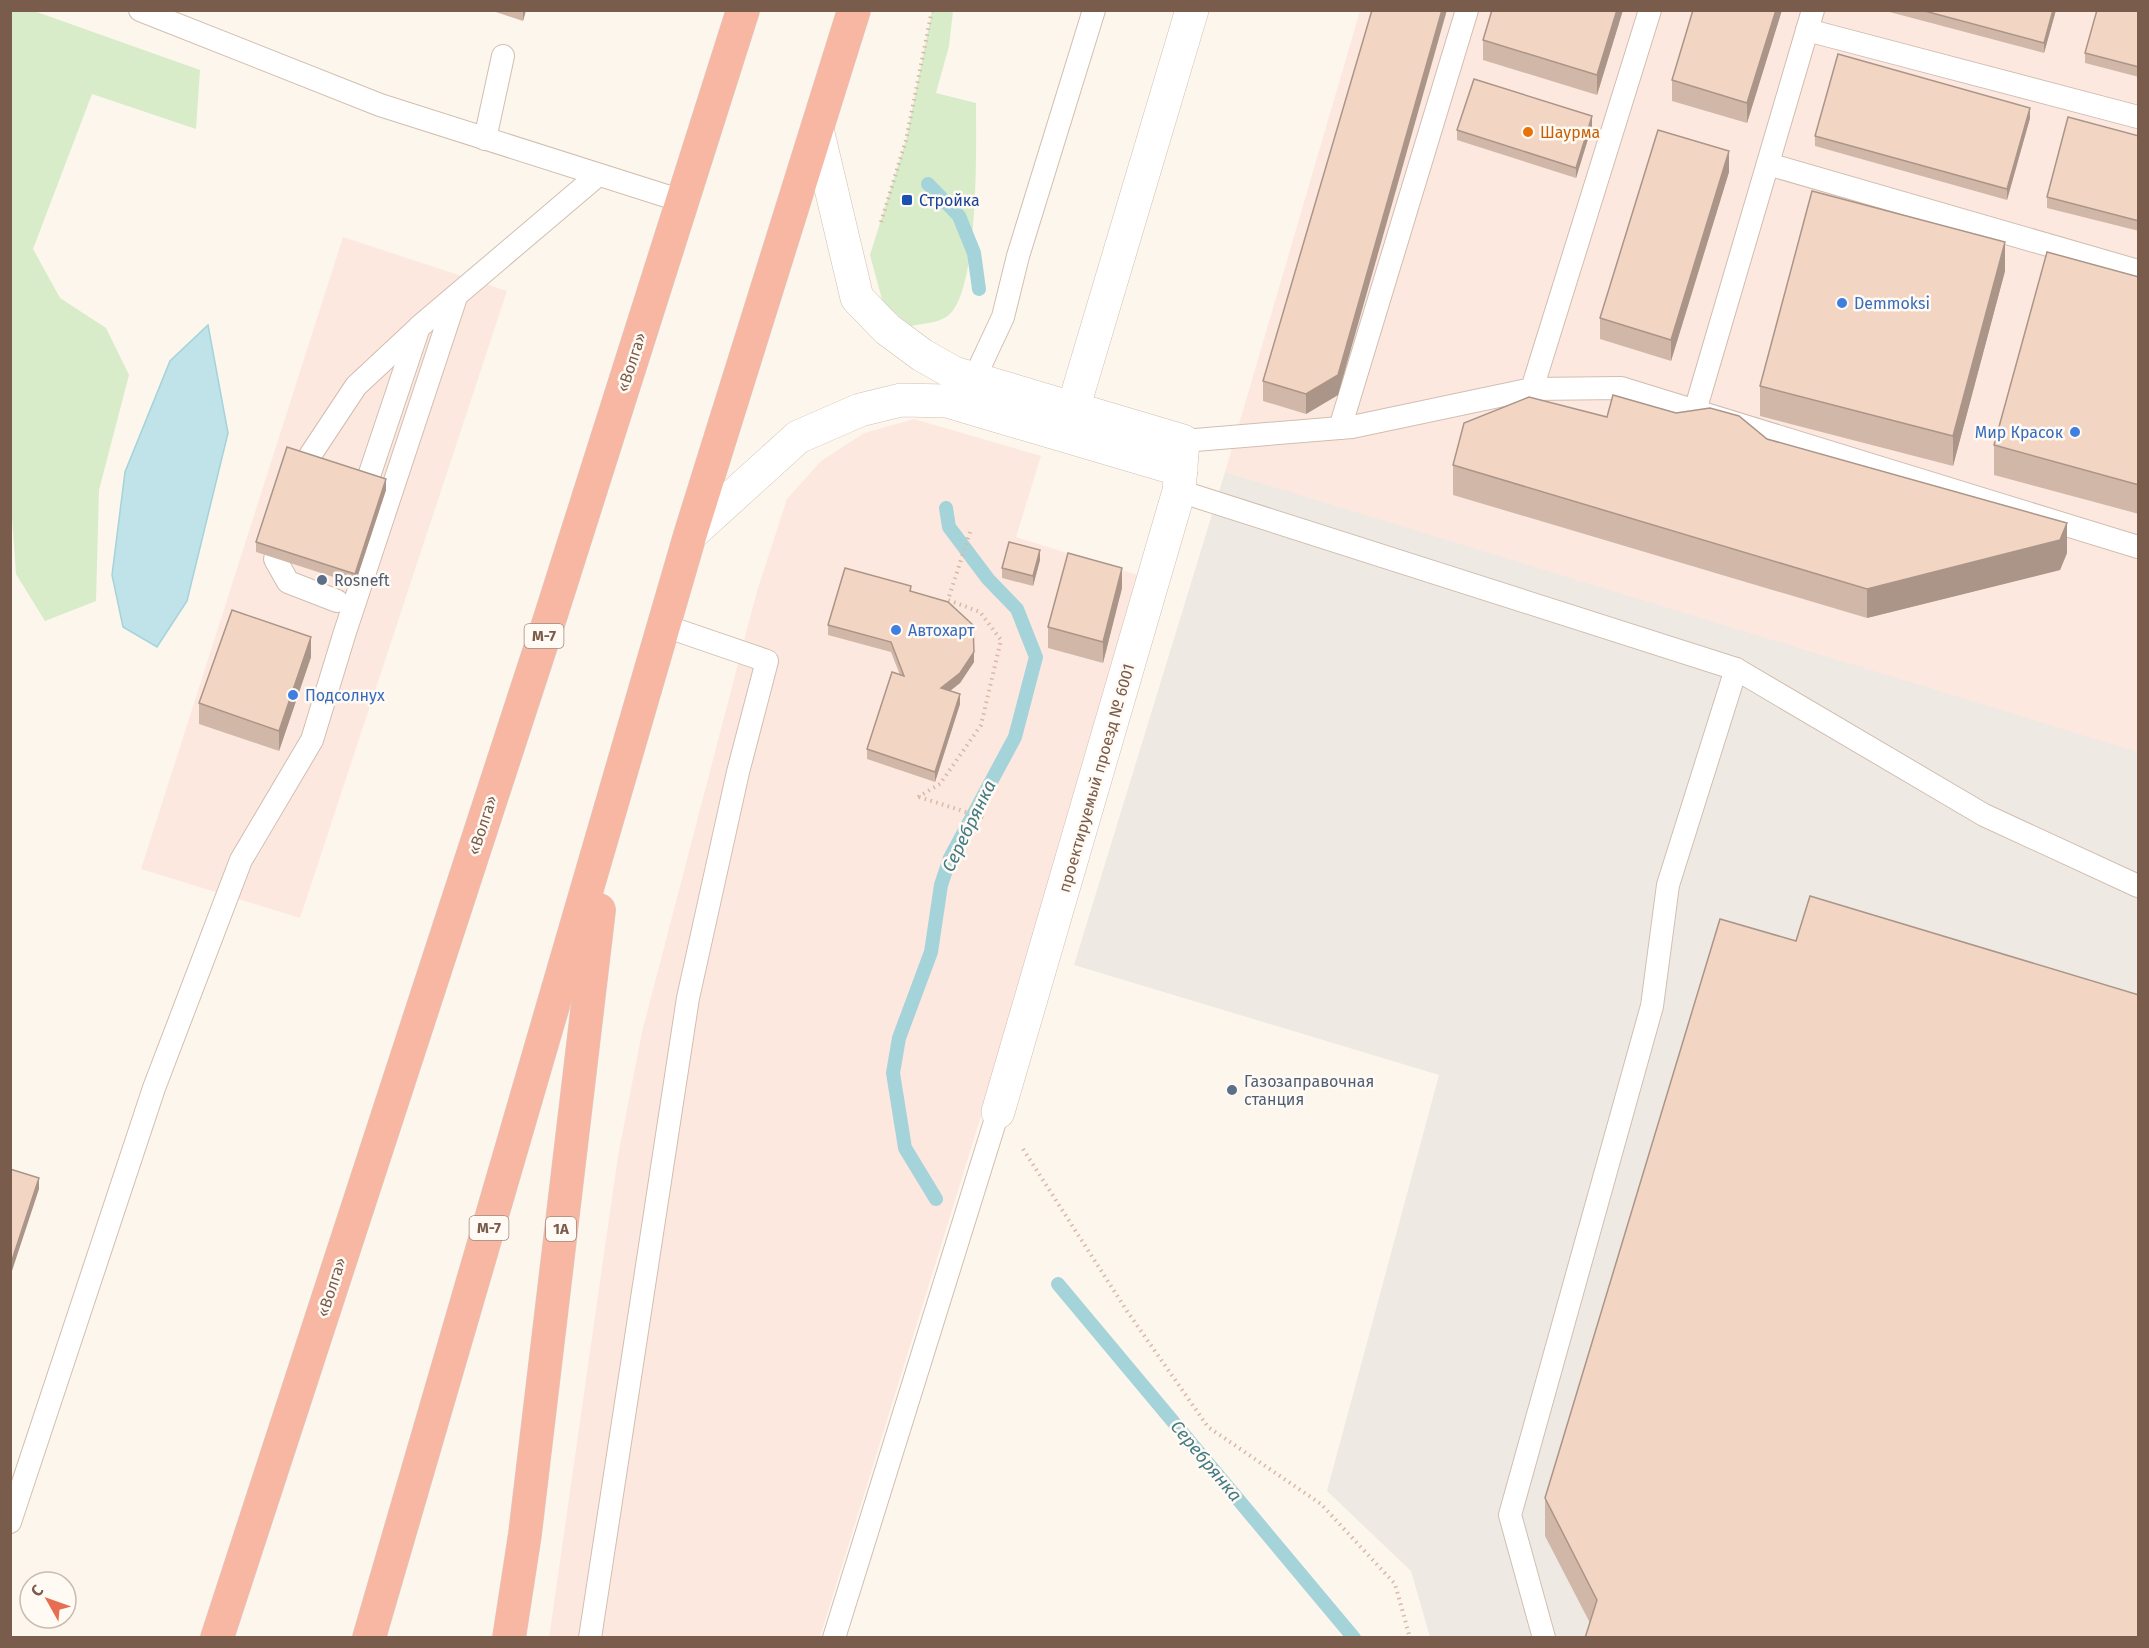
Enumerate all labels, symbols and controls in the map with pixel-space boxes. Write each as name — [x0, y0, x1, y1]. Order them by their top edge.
place label: Шаурма — [1540, 123, 1600, 142]
marker: Шаурма — [1521, 125, 1535, 139]
place label: Стройка — [919, 191, 980, 210]
marker: Стройка — [900, 193, 914, 207]
place label: Demmoksi — [1854, 294, 1930, 313]
marker: Demmoksi — [1835, 296, 1849, 310]
street label: «Волга» — [613, 330, 650, 394]
place label: Мир Красок — [1975, 423, 2064, 442]
marker: Мир Красок — [2068, 425, 2082, 439]
place label: Rosneft — [334, 571, 390, 590]
marker: Rosneft — [315, 573, 329, 587]
place label: Автохарт — [908, 621, 975, 640]
marker: Автохарт — [889, 623, 903, 637]
road number: М-7 — [524, 624, 564, 648]
street label: проектируемый проезд № 6001 — [1055, 662, 1138, 895]
place label: Подсолнух — [305, 686, 385, 705]
marker: Подсолнух — [286, 688, 300, 702]
water label: Серебрянка — [937, 777, 1001, 875]
street label: «Волга» — [464, 793, 501, 857]
place label: Газозаправочная станция — [1244, 1072, 1374, 1109]
marker: Газозаправочная станция — [1225, 1083, 1239, 1097]
road number: М-7 — [470, 1216, 508, 1240]
road number: 1A — [546, 1217, 576, 1241]
street label: «Волга» — [313, 1255, 350, 1319]
water label: Серебрянка — [1166, 1416, 1246, 1506]
north arrow — [18, 1570, 78, 1630]
text: С — [27, 1580, 48, 1600]

